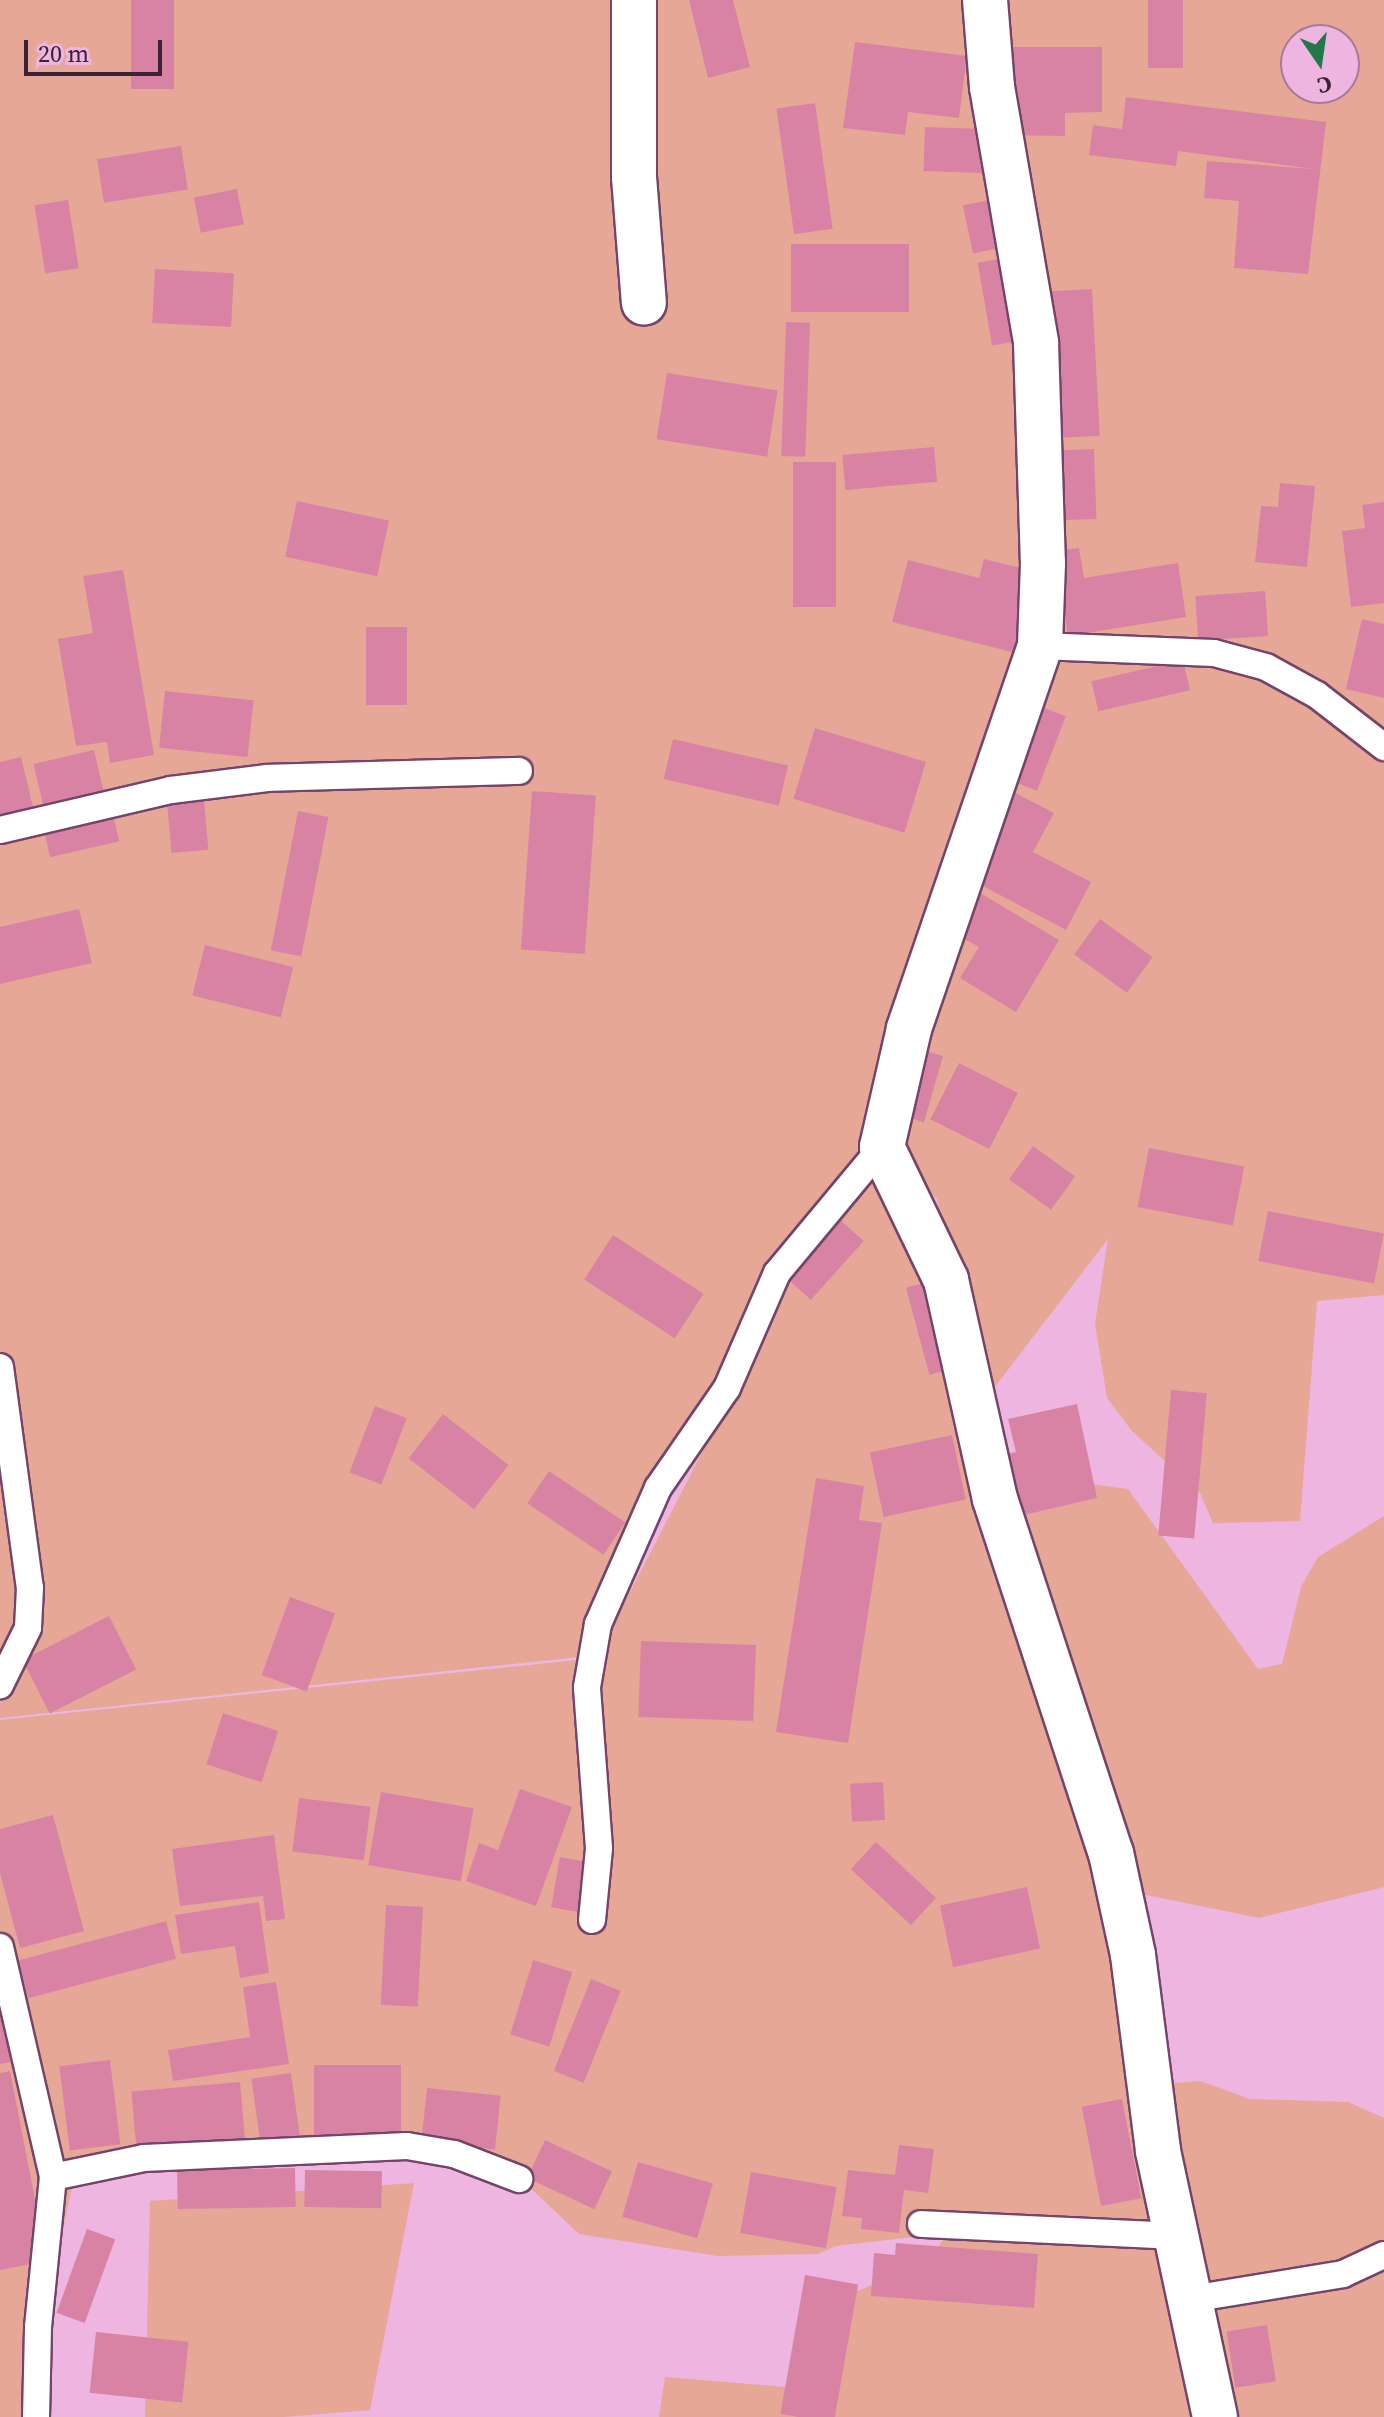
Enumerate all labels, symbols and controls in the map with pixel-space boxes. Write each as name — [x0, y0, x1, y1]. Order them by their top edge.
scale bar — [28, 24, 166, 74]
north arrow — [1280, 24, 1360, 104]
text: 20 m — [38, 37, 89, 70]
text: С — [1315, 69, 1335, 102]

